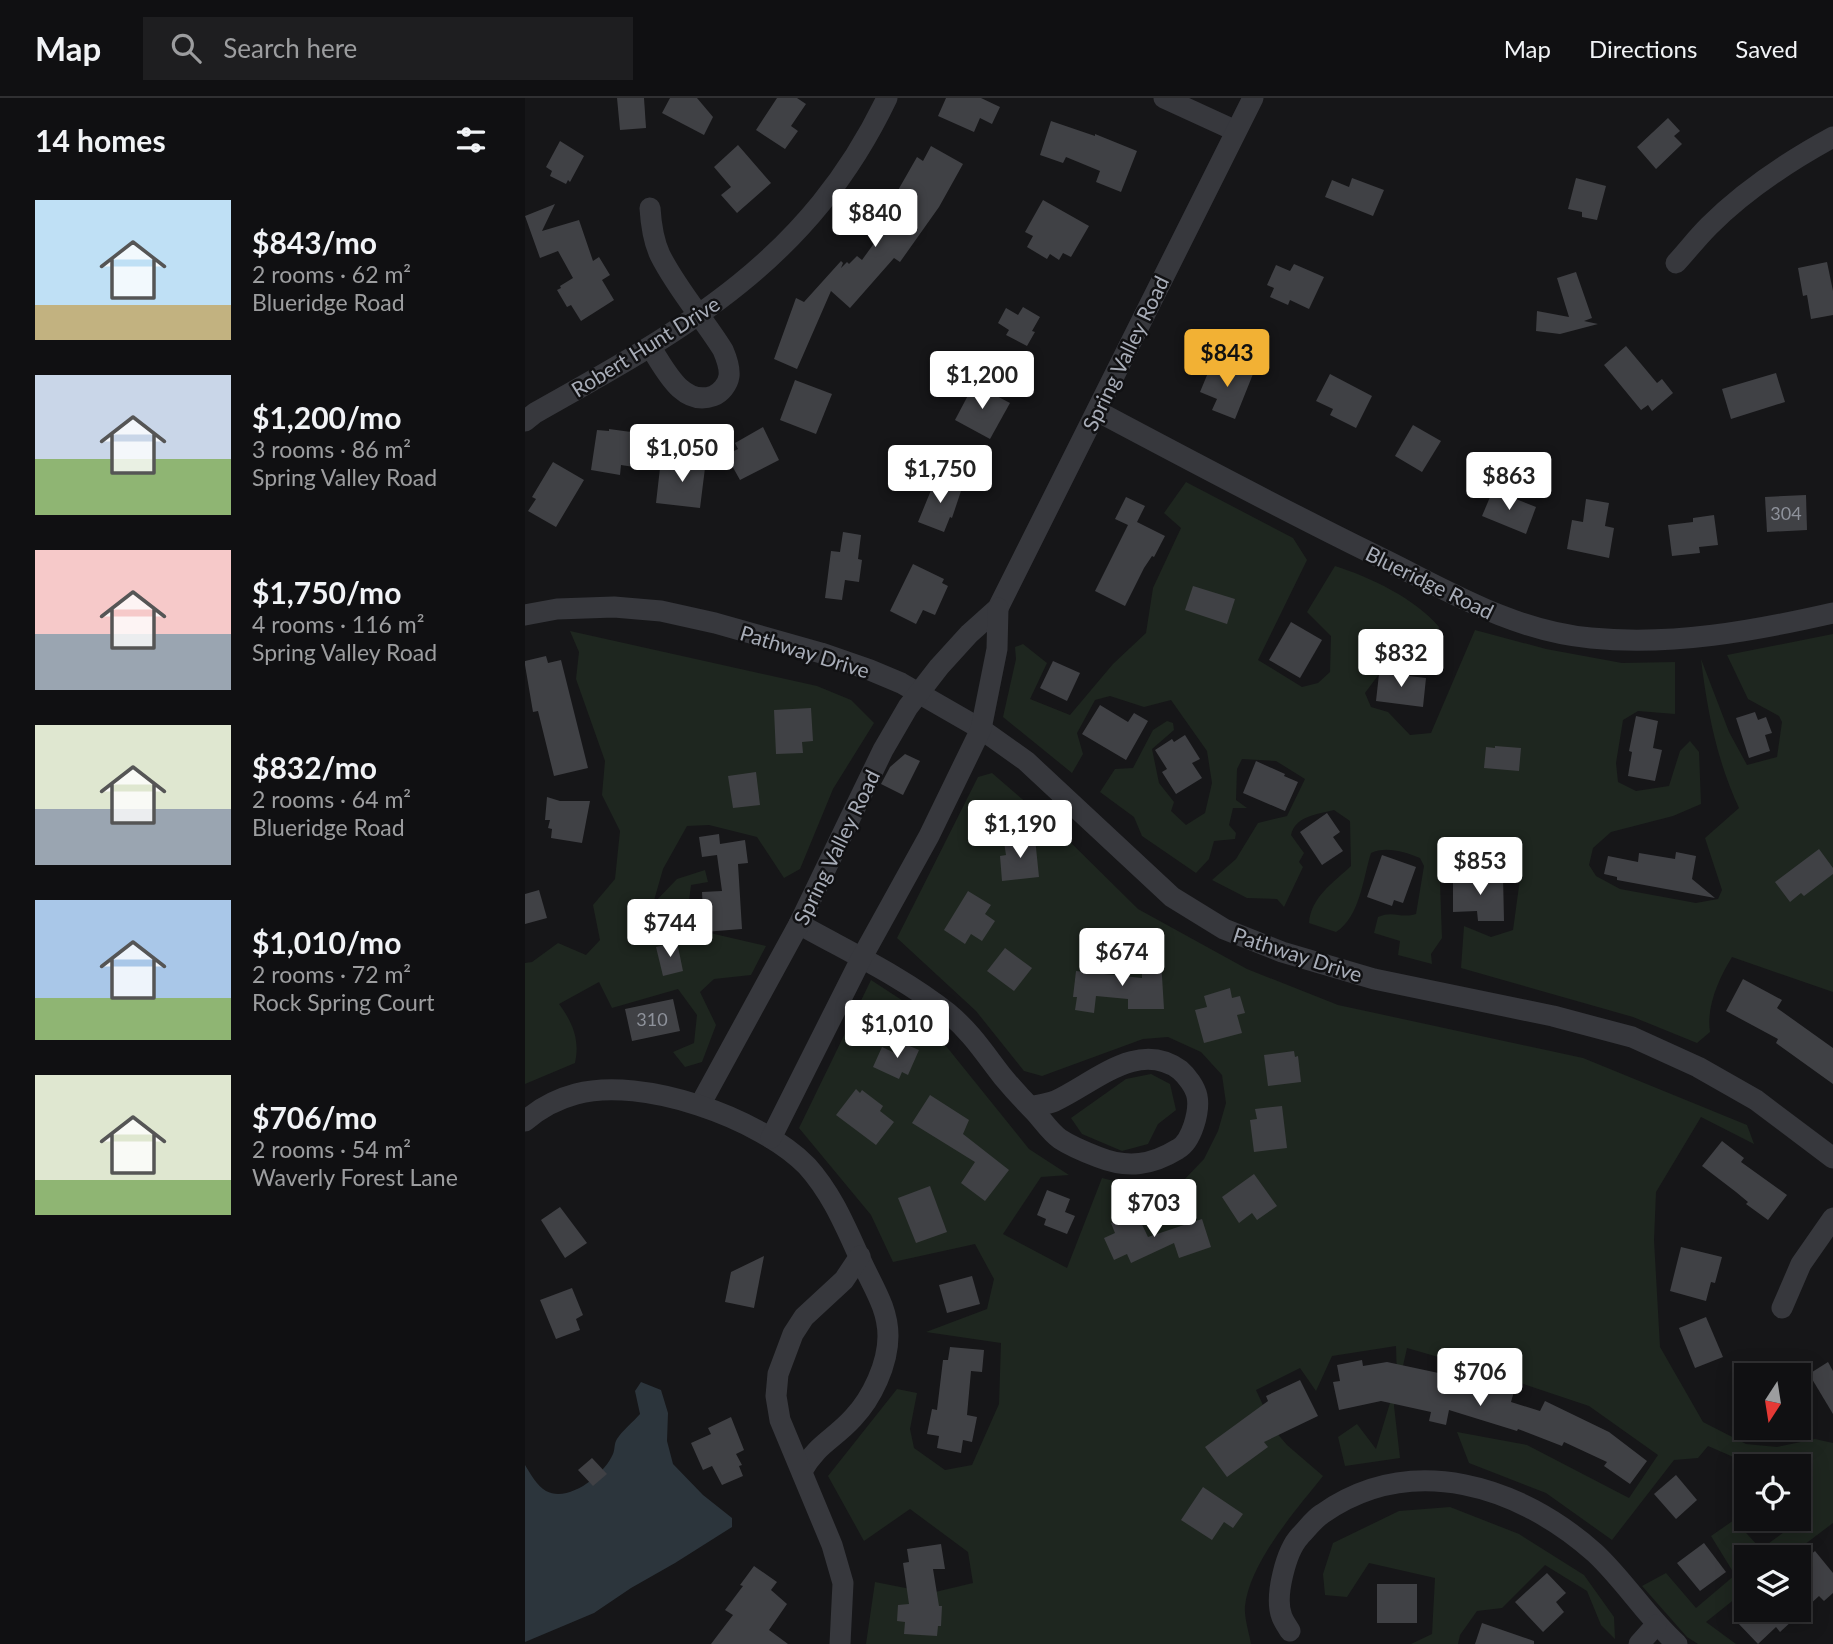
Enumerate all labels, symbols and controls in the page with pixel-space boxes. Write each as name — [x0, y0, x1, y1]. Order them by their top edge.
search box — [143, 17, 633, 80]
text: Map — [35, 28, 101, 68]
icon: search — [167, 29, 205, 67]
text: Search here — [223, 32, 357, 64]
text: Map — [1504, 34, 1551, 63]
text: Directions — [1589, 34, 1697, 63]
text: Saved — [1735, 34, 1798, 63]
icon: filters — [452, 121, 490, 159]
text: 14 homes — [35, 122, 166, 158]
pin: $840 — [834, 190, 916, 249]
text: $840 — [848, 198, 902, 226]
text: $843/mo — [252, 224, 377, 260]
icon: home — [91, 228, 175, 312]
text: 2 rooms · 62 m² — [252, 260, 411, 288]
street label: Spring Valley Road — [1077, 272, 1173, 434]
text: Blueridge Road — [252, 288, 405, 316]
street label: Robert Hunt Drive — [566, 290, 724, 402]
pin: $843 — [1186, 330, 1268, 389]
text: $843 — [1200, 338, 1254, 366]
pin: $1,200 — [925, 352, 1039, 411]
text: $1,200 — [946, 360, 1018, 388]
text: $1,200/mo — [252, 399, 401, 435]
icon: home — [91, 403, 175, 487]
pin: $1,050 — [625, 424, 739, 484]
text: $1,050 — [646, 433, 718, 461]
text: 3 rooms · 86 m² — [252, 435, 411, 463]
pin: $1,750 — [883, 446, 997, 505]
pin: $863 — [1468, 452, 1550, 512]
text: $1,750 — [904, 454, 976, 482]
text: $863 — [1482, 461, 1536, 489]
text: Spring Valley Road — [252, 463, 437, 491]
house number: 304 — [1770, 502, 1802, 524]
street label: Blueridge Road — [1362, 540, 1498, 624]
text: $1,750/mo — [252, 574, 401, 610]
icon: home — [91, 578, 175, 662]
text: 4 rooms · 116 m² — [252, 610, 424, 638]
street label: Pathway Drive — [737, 619, 873, 683]
pin: $832 — [1360, 630, 1442, 689]
text: Spring Valley Road — [252, 638, 437, 666]
text: $832 — [1374, 638, 1428, 666]
text: $832/mo — [252, 749, 377, 785]
icon: home — [91, 753, 175, 837]
street label: Spring Valley Road — [788, 766, 884, 928]
text: 2 rooms · 64 m² — [252, 785, 411, 813]
pin: $1,190 — [963, 800, 1077, 860]
text: $1,190 — [984, 809, 1056, 837]
text: Blueridge Road — [252, 813, 405, 841]
pin: $853 — [1439, 838, 1521, 897]
text: $853 — [1453, 846, 1507, 874]
pin: $744 — [629, 900, 711, 959]
text: $744 — [643, 908, 697, 936]
street label: Pathway Drive — [1230, 921, 1366, 987]
text: $1,010/mo — [252, 924, 401, 960]
icon: home — [91, 928, 175, 1012]
pin: $674 — [1081, 928, 1163, 988]
text: $674 — [1095, 937, 1149, 965]
text: 2 rooms · 72 m² — [252, 960, 411, 988]
text: Rock Spring Court — [252, 988, 435, 1016]
pin: $1,010 — [840, 1000, 954, 1060]
house number: 310 — [636, 1008, 668, 1030]
text: $1,010 — [861, 1009, 933, 1037]
text: $706/mo — [252, 1099, 377, 1135]
icon: home — [91, 1103, 175, 1187]
text: 2 rooms · 54 m² — [252, 1135, 411, 1163]
text: Waverly Forest Lane — [252, 1163, 458, 1191]
pin: $703 — [1113, 1180, 1195, 1239]
text: $703 — [1127, 1188, 1181, 1216]
pin: $706 — [1439, 1348, 1521, 1408]
text: $706 — [1453, 1357, 1507, 1385]
north arrow — [1734, 1363, 1811, 1440]
map controls — [1734, 1363, 1811, 1622]
button: locate — [1734, 1454, 1811, 1531]
button: layers — [1734, 1545, 1811, 1622]

